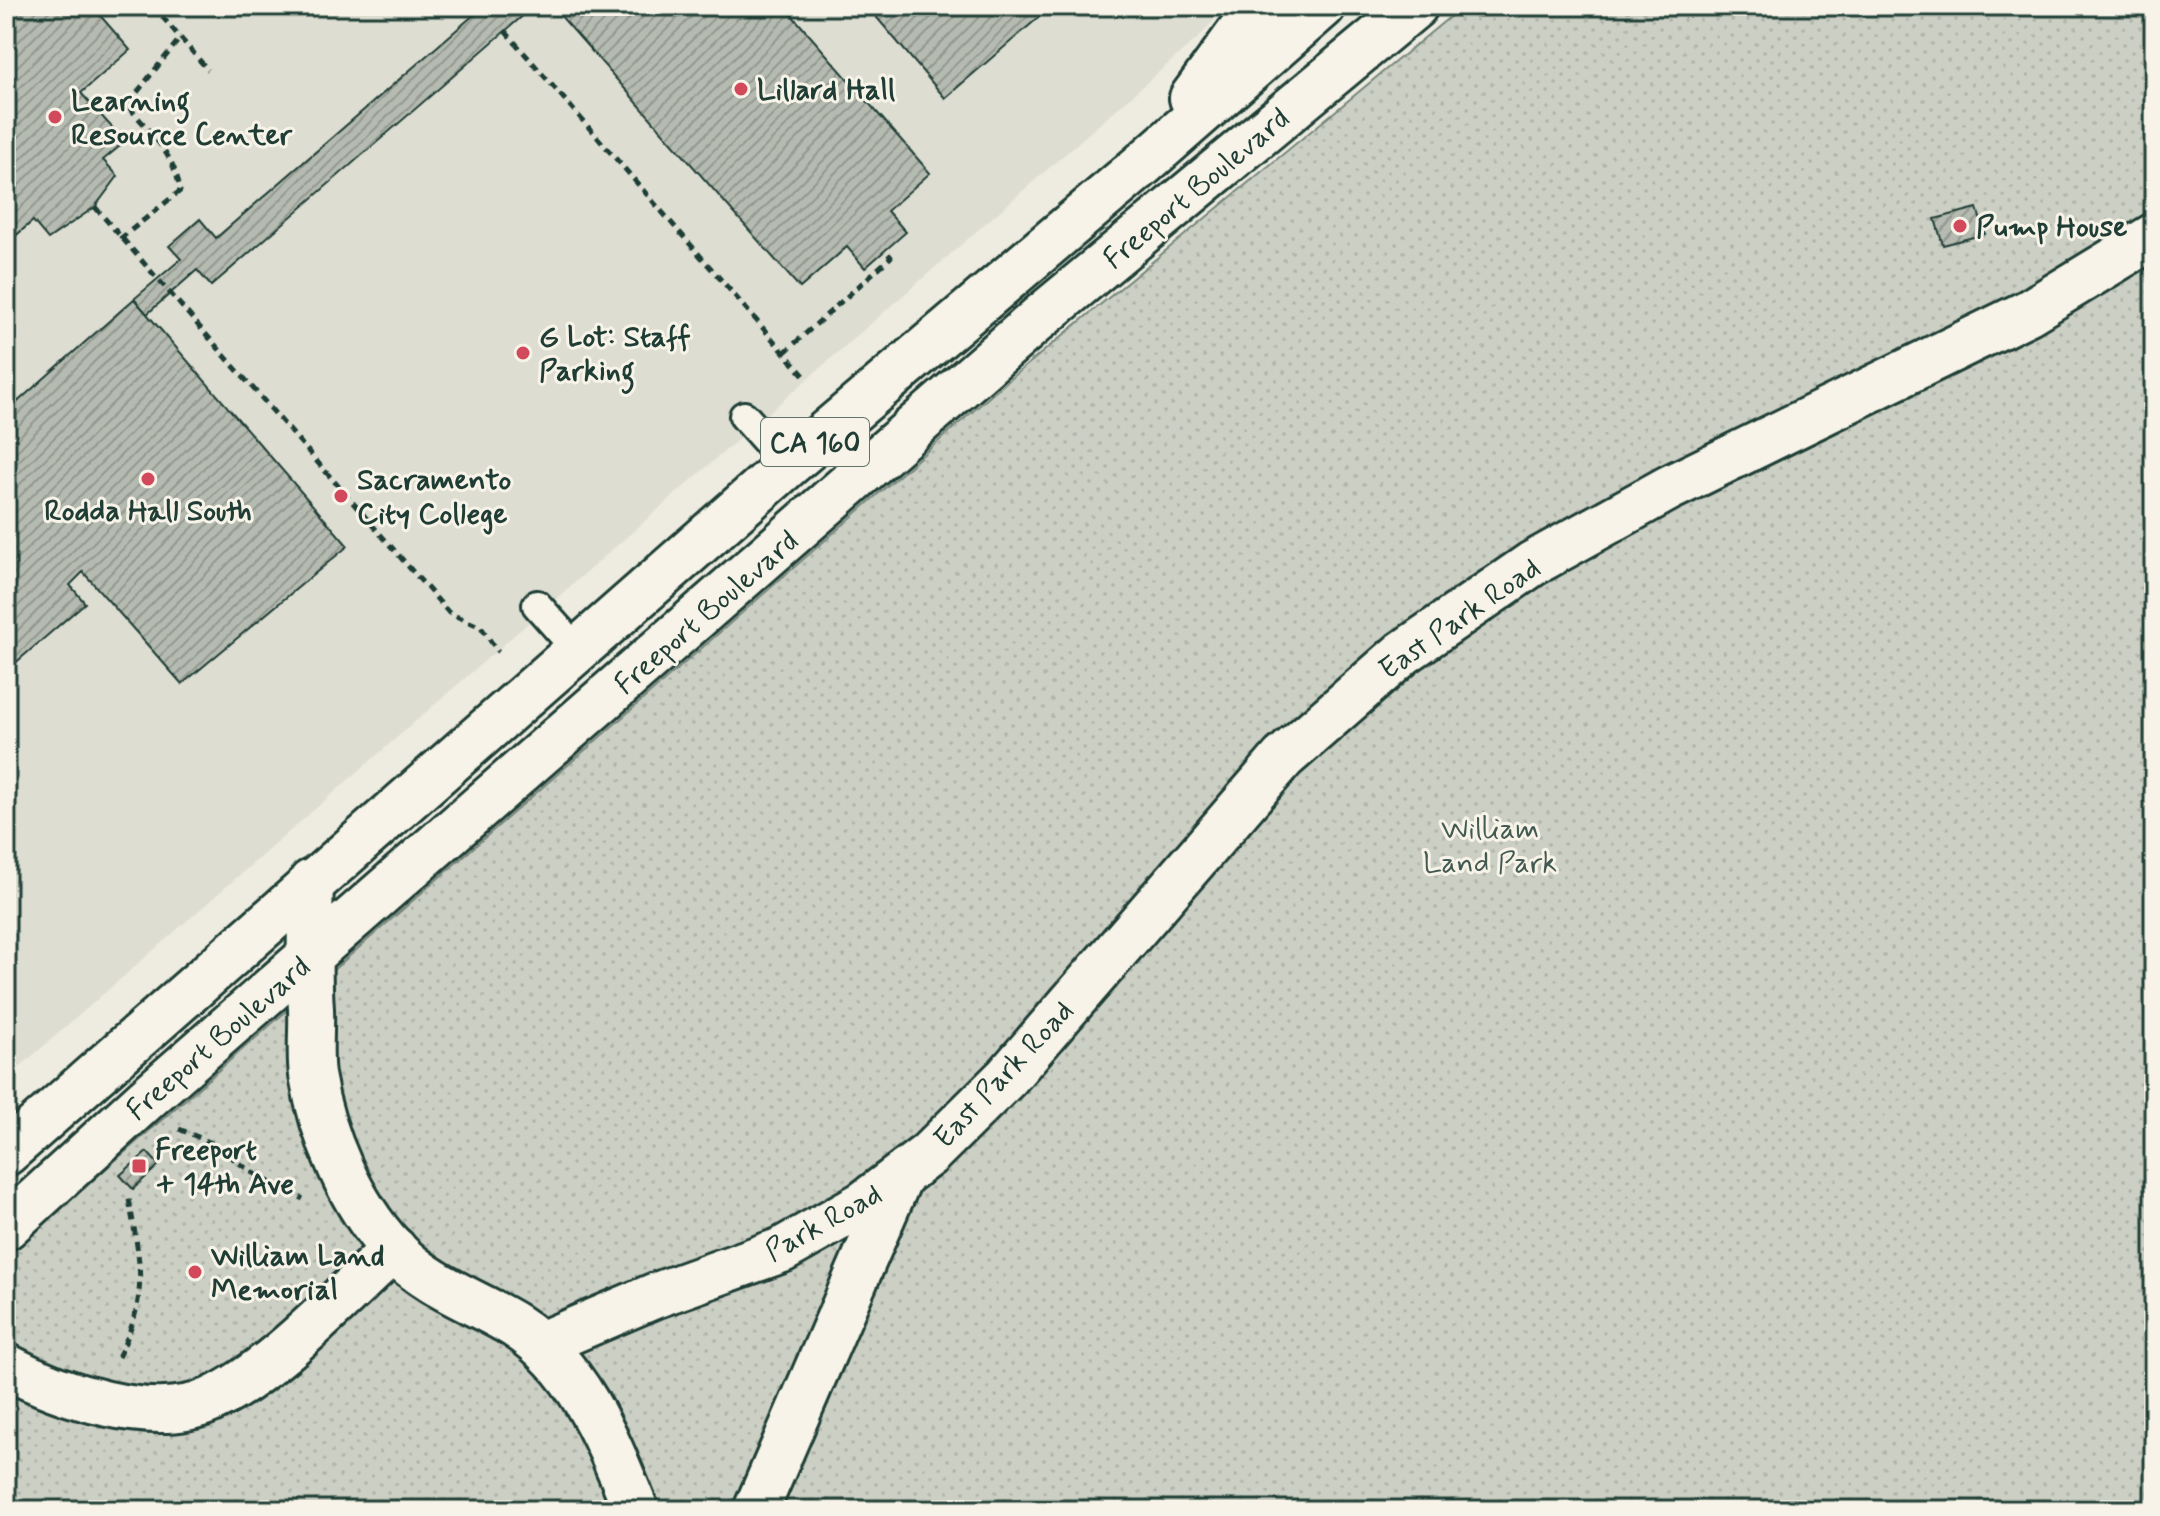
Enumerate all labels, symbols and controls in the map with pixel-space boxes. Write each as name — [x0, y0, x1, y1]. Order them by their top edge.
place label: Lillard Hall — [757, 71, 895, 110]
marker: Lillard Hall — [732, 80, 750, 98]
place label: Learning Resource Center — [71, 82, 294, 155]
street label: Freeport Boulevard — [1096, 100, 1298, 279]
marker: Learning Resource Center — [46, 108, 64, 126]
place label: Pump House — [1976, 208, 2127, 247]
marker: Pump House — [1951, 217, 1969, 235]
place label: G Lot: Staff Parking — [539, 318, 691, 395]
marker: G Lot: Staff Parking — [514, 344, 532, 362]
road number: CA 160 — [761, 418, 869, 466]
place label: Sacramento City College — [357, 461, 511, 535]
marker: Rodda Hall South — [139, 470, 157, 488]
marker: Sacramento City College — [332, 487, 350, 505]
place label: Rodda Hall South — [44, 492, 252, 531]
street label: Freeport Boulevard — [607, 522, 807, 704]
street label: East Park Road — [1371, 549, 1548, 689]
park label: William Land Park — [1423, 810, 1557, 883]
street label: Freeport Boulevard — [119, 948, 319, 1130]
street label: East Park Road — [925, 993, 1083, 1157]
place label: Freeport + 14th Ave — [155, 1131, 294, 1204]
marker: Freeport + 14th Ave — [130, 1157, 148, 1175]
street label: Park Road — [758, 1175, 889, 1271]
place label: William Land Memorial — [210, 1237, 385, 1310]
marker: William Land Memorial — [186, 1263, 204, 1281]

